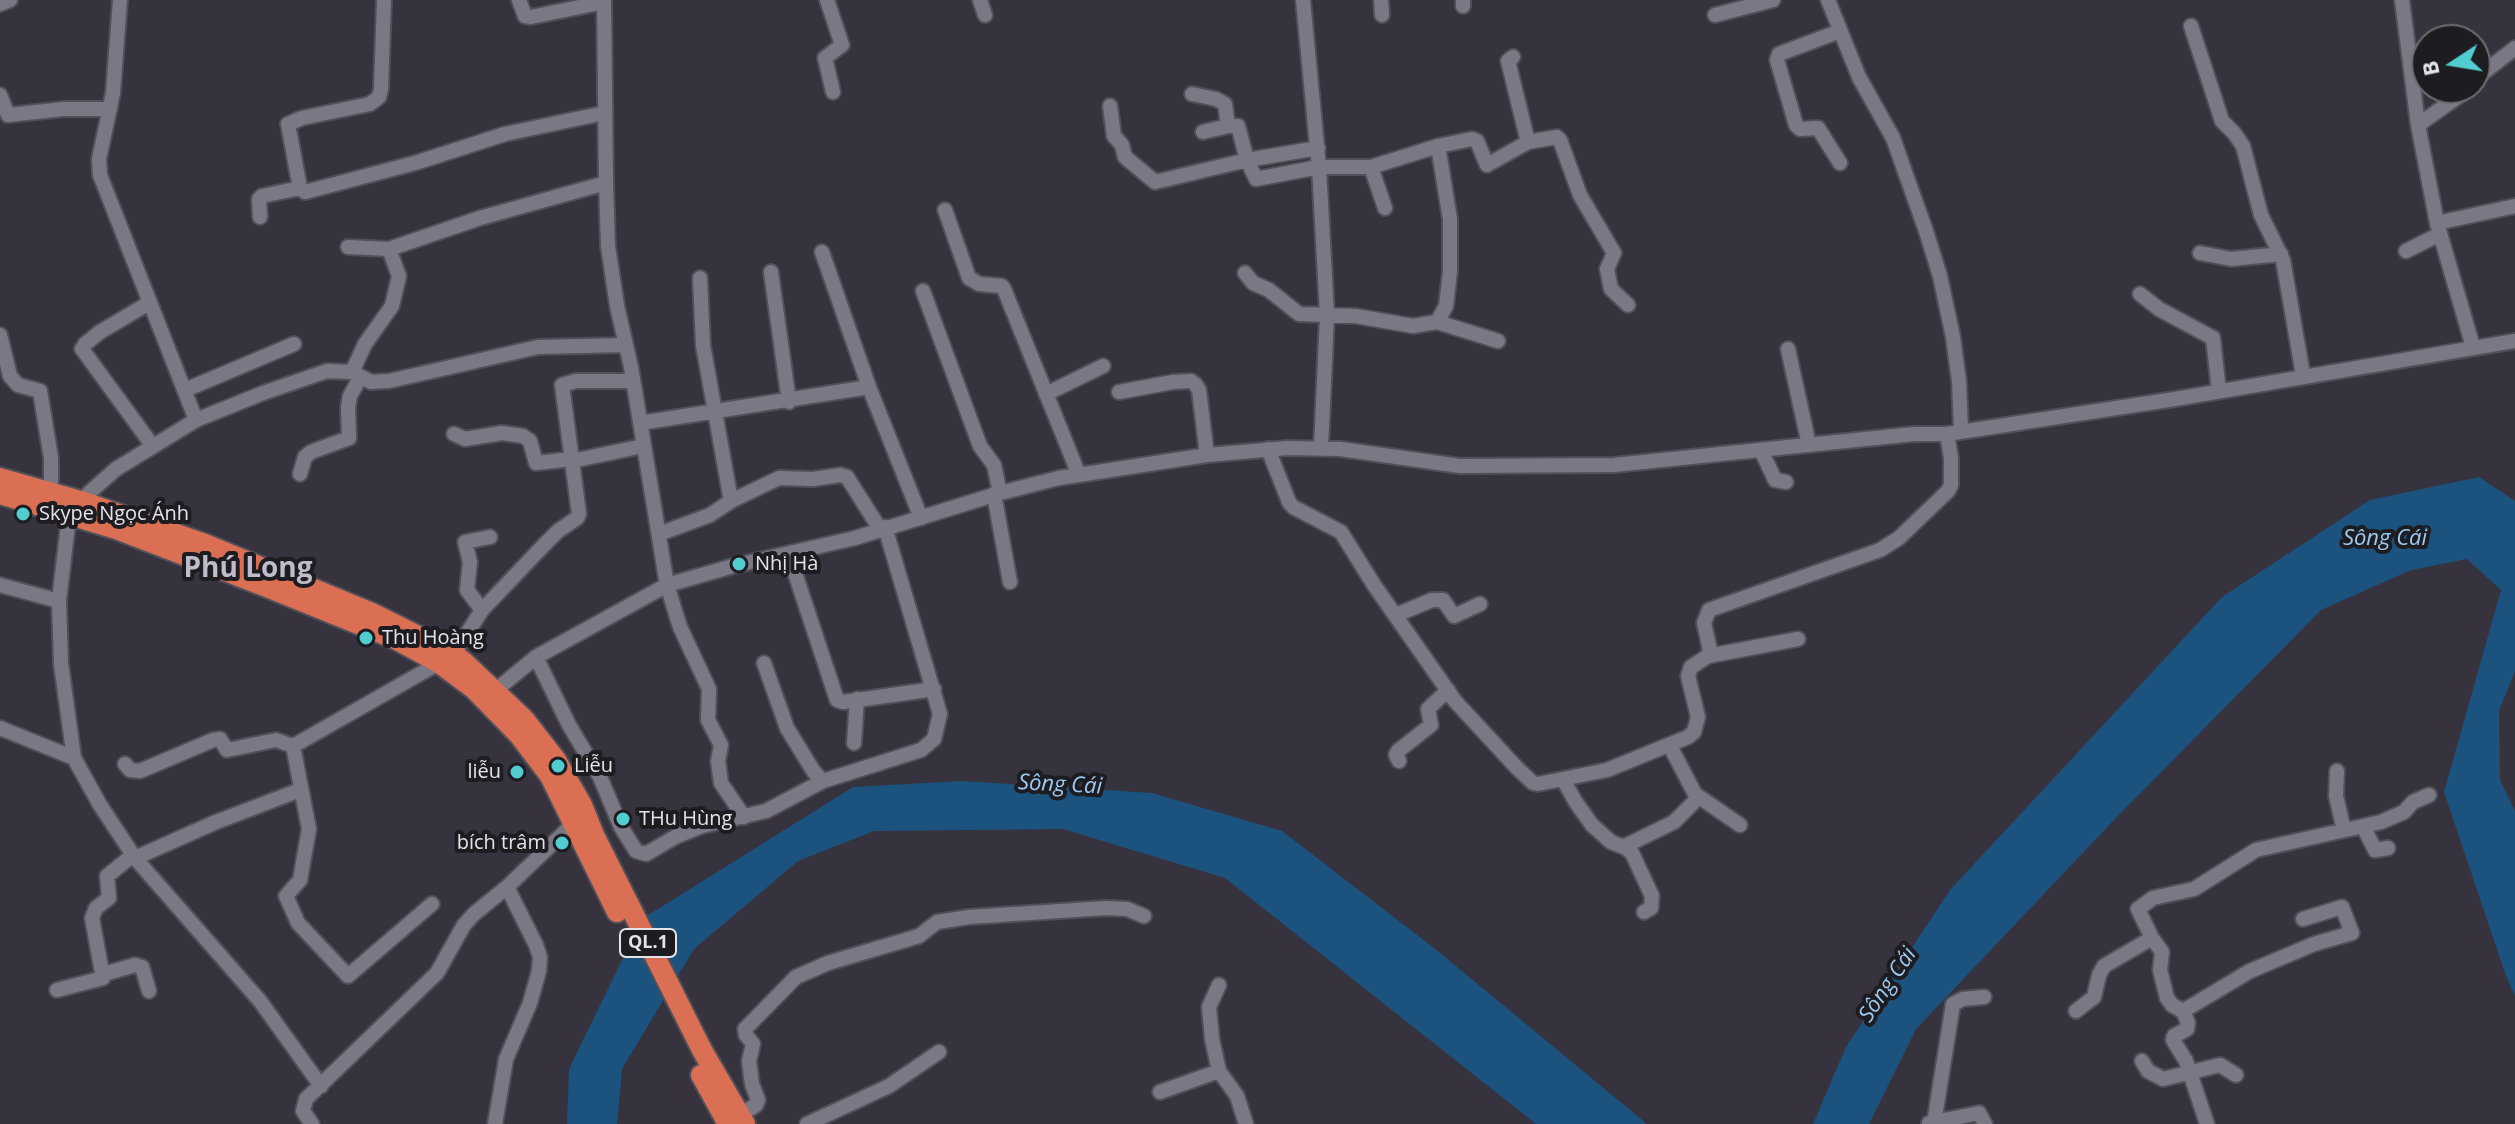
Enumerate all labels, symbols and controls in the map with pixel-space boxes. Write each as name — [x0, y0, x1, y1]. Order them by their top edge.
north arrow — [2411, 24, 2491, 104]
text: B — [2413, 58, 2446, 79]
place label: Skype Ngọc Ánh — [39, 502, 189, 526]
marker: Skype Ngọc Ánh — [14, 505, 32, 523]
water label: Sông Cái — [2343, 526, 2427, 552]
district label: Phú Long — [183, 552, 313, 586]
place label: Nhị Hà — [755, 552, 818, 576]
marker: Nhị Hà — [730, 555, 748, 573]
place label: Thu Hoàng — [382, 626, 484, 650]
marker: Thu Hoàng — [357, 629, 375, 647]
place label: Liễu — [574, 754, 613, 778]
marker: Liễu — [549, 757, 567, 775]
place label: liễu — [467, 760, 501, 784]
marker: liễu — [508, 763, 526, 781]
water label: Sông Cái — [1017, 770, 1103, 800]
place label: THu Hùng — [639, 807, 732, 831]
marker: THu Hùng — [614, 810, 632, 828]
place label: bích trâm — [457, 831, 546, 855]
marker: bích trâm — [553, 834, 571, 852]
road number: QL.1 — [620, 929, 676, 957]
water label: Sông Cái — [1854, 943, 1922, 1027]

